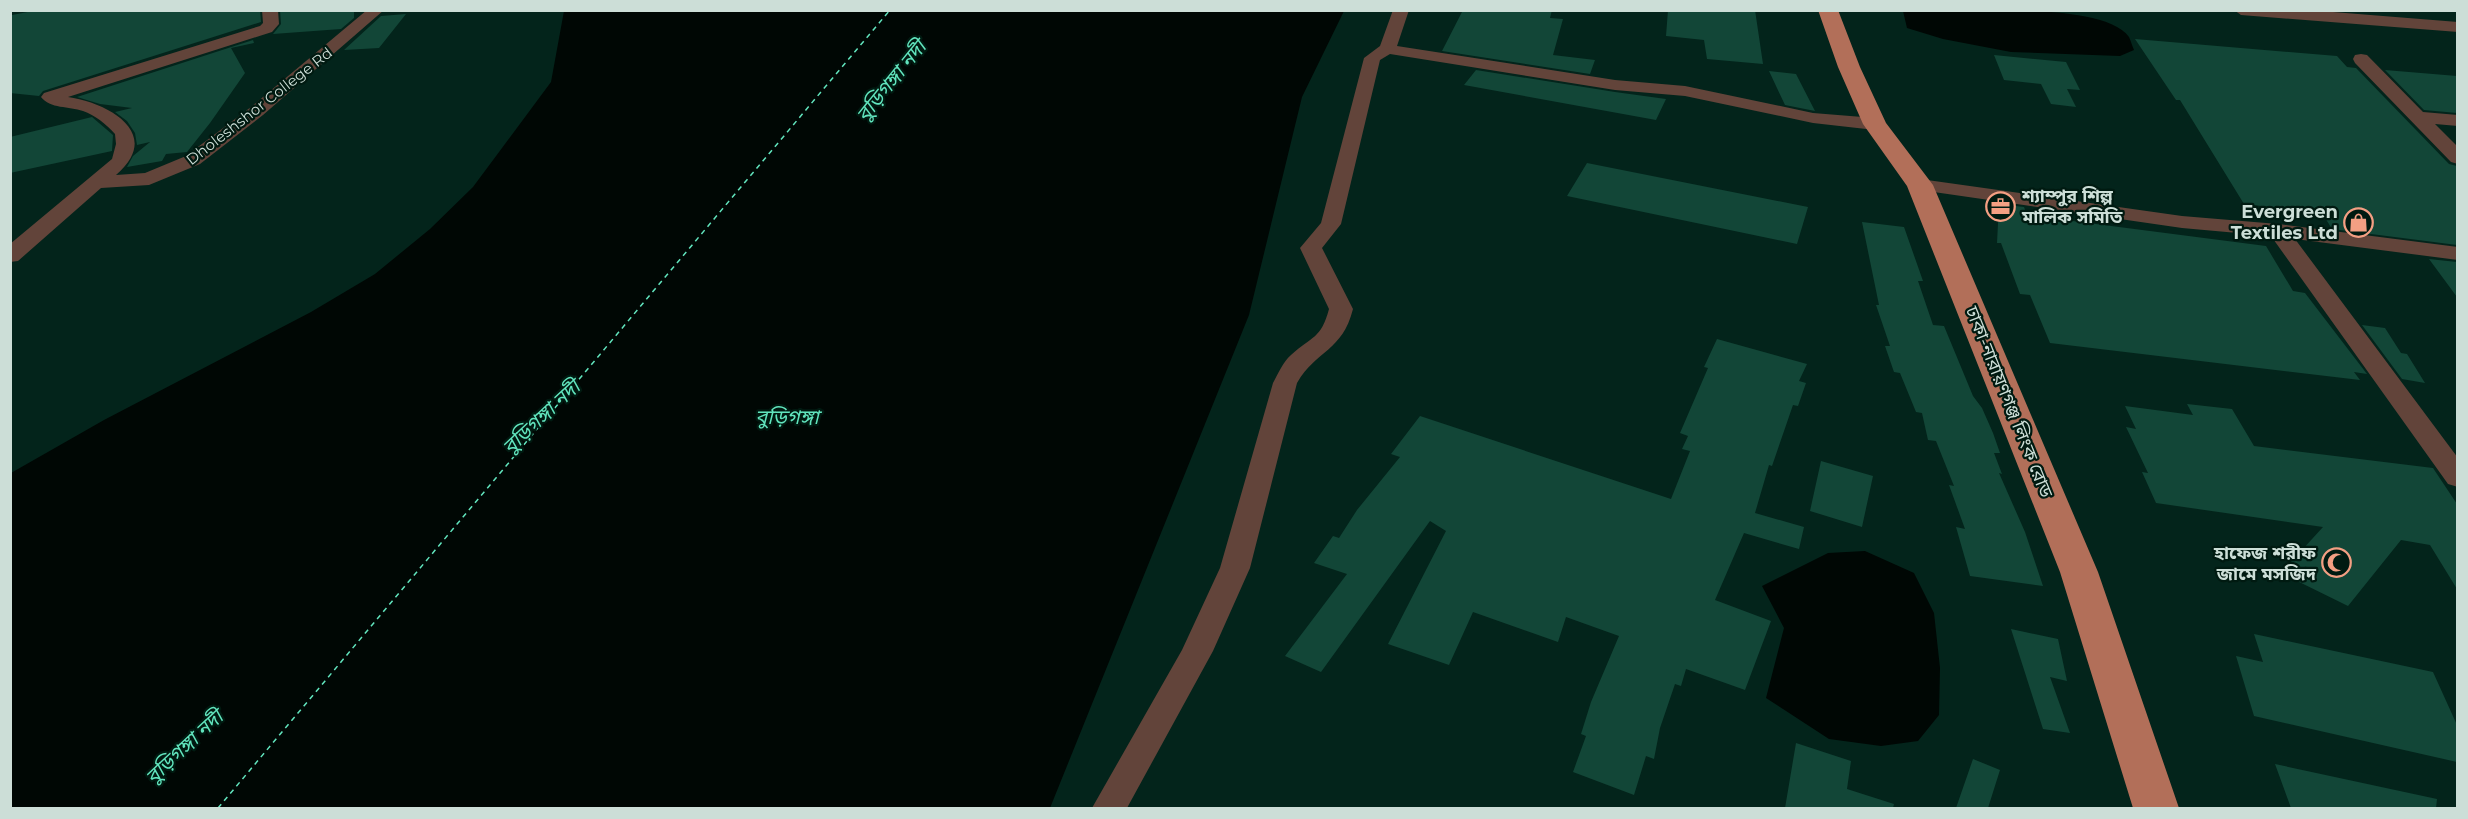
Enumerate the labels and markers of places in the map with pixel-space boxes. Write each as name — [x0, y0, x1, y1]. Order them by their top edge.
place label: শ্যাম্পুর শিল্প মালিক সমিতি — [2021, 185, 2123, 228]
office icon: শ্যাম্পুর শিল্প মালিক সমিতি — [1985, 190, 2017, 222]
place label: Evergreen Textiles Ltd — [2231, 201, 2338, 244]
shop icon: Evergreen Textiles Ltd — [2343, 206, 2375, 238]
place label: হাফেজ শরীফ জামে মসজিদ — [2213, 542, 2317, 585]
mosque icon: হাফেজ শরীফ জামে মসজিদ — [2321, 547, 2353, 579]

